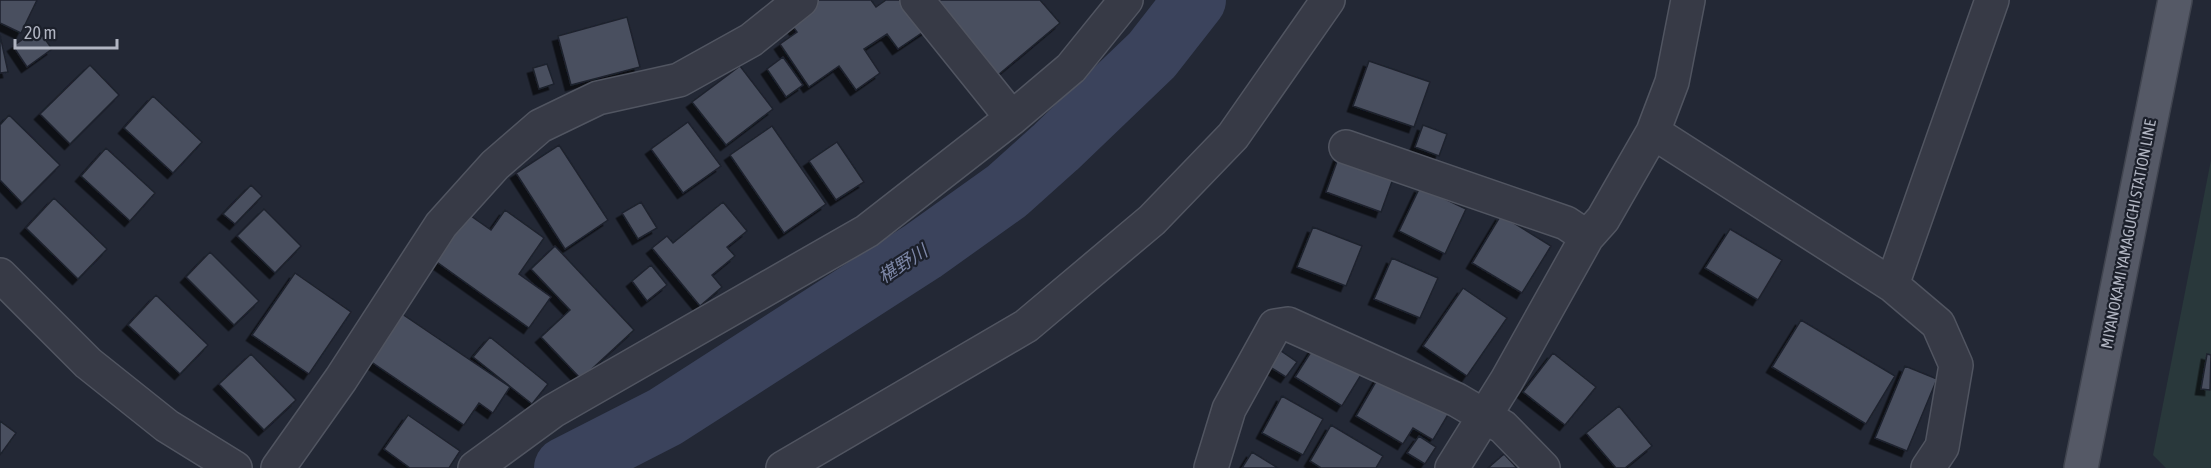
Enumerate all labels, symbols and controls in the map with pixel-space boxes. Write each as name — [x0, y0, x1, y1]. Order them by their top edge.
scale bar — [15, 12, 117, 50]
text: 20 m — [24, 22, 56, 43]
street label: MIYANOKAMI YAMAGUCHI STATION LINE — [2097, 118, 2159, 350]
water label: 椹野川 — [874, 239, 933, 287]

